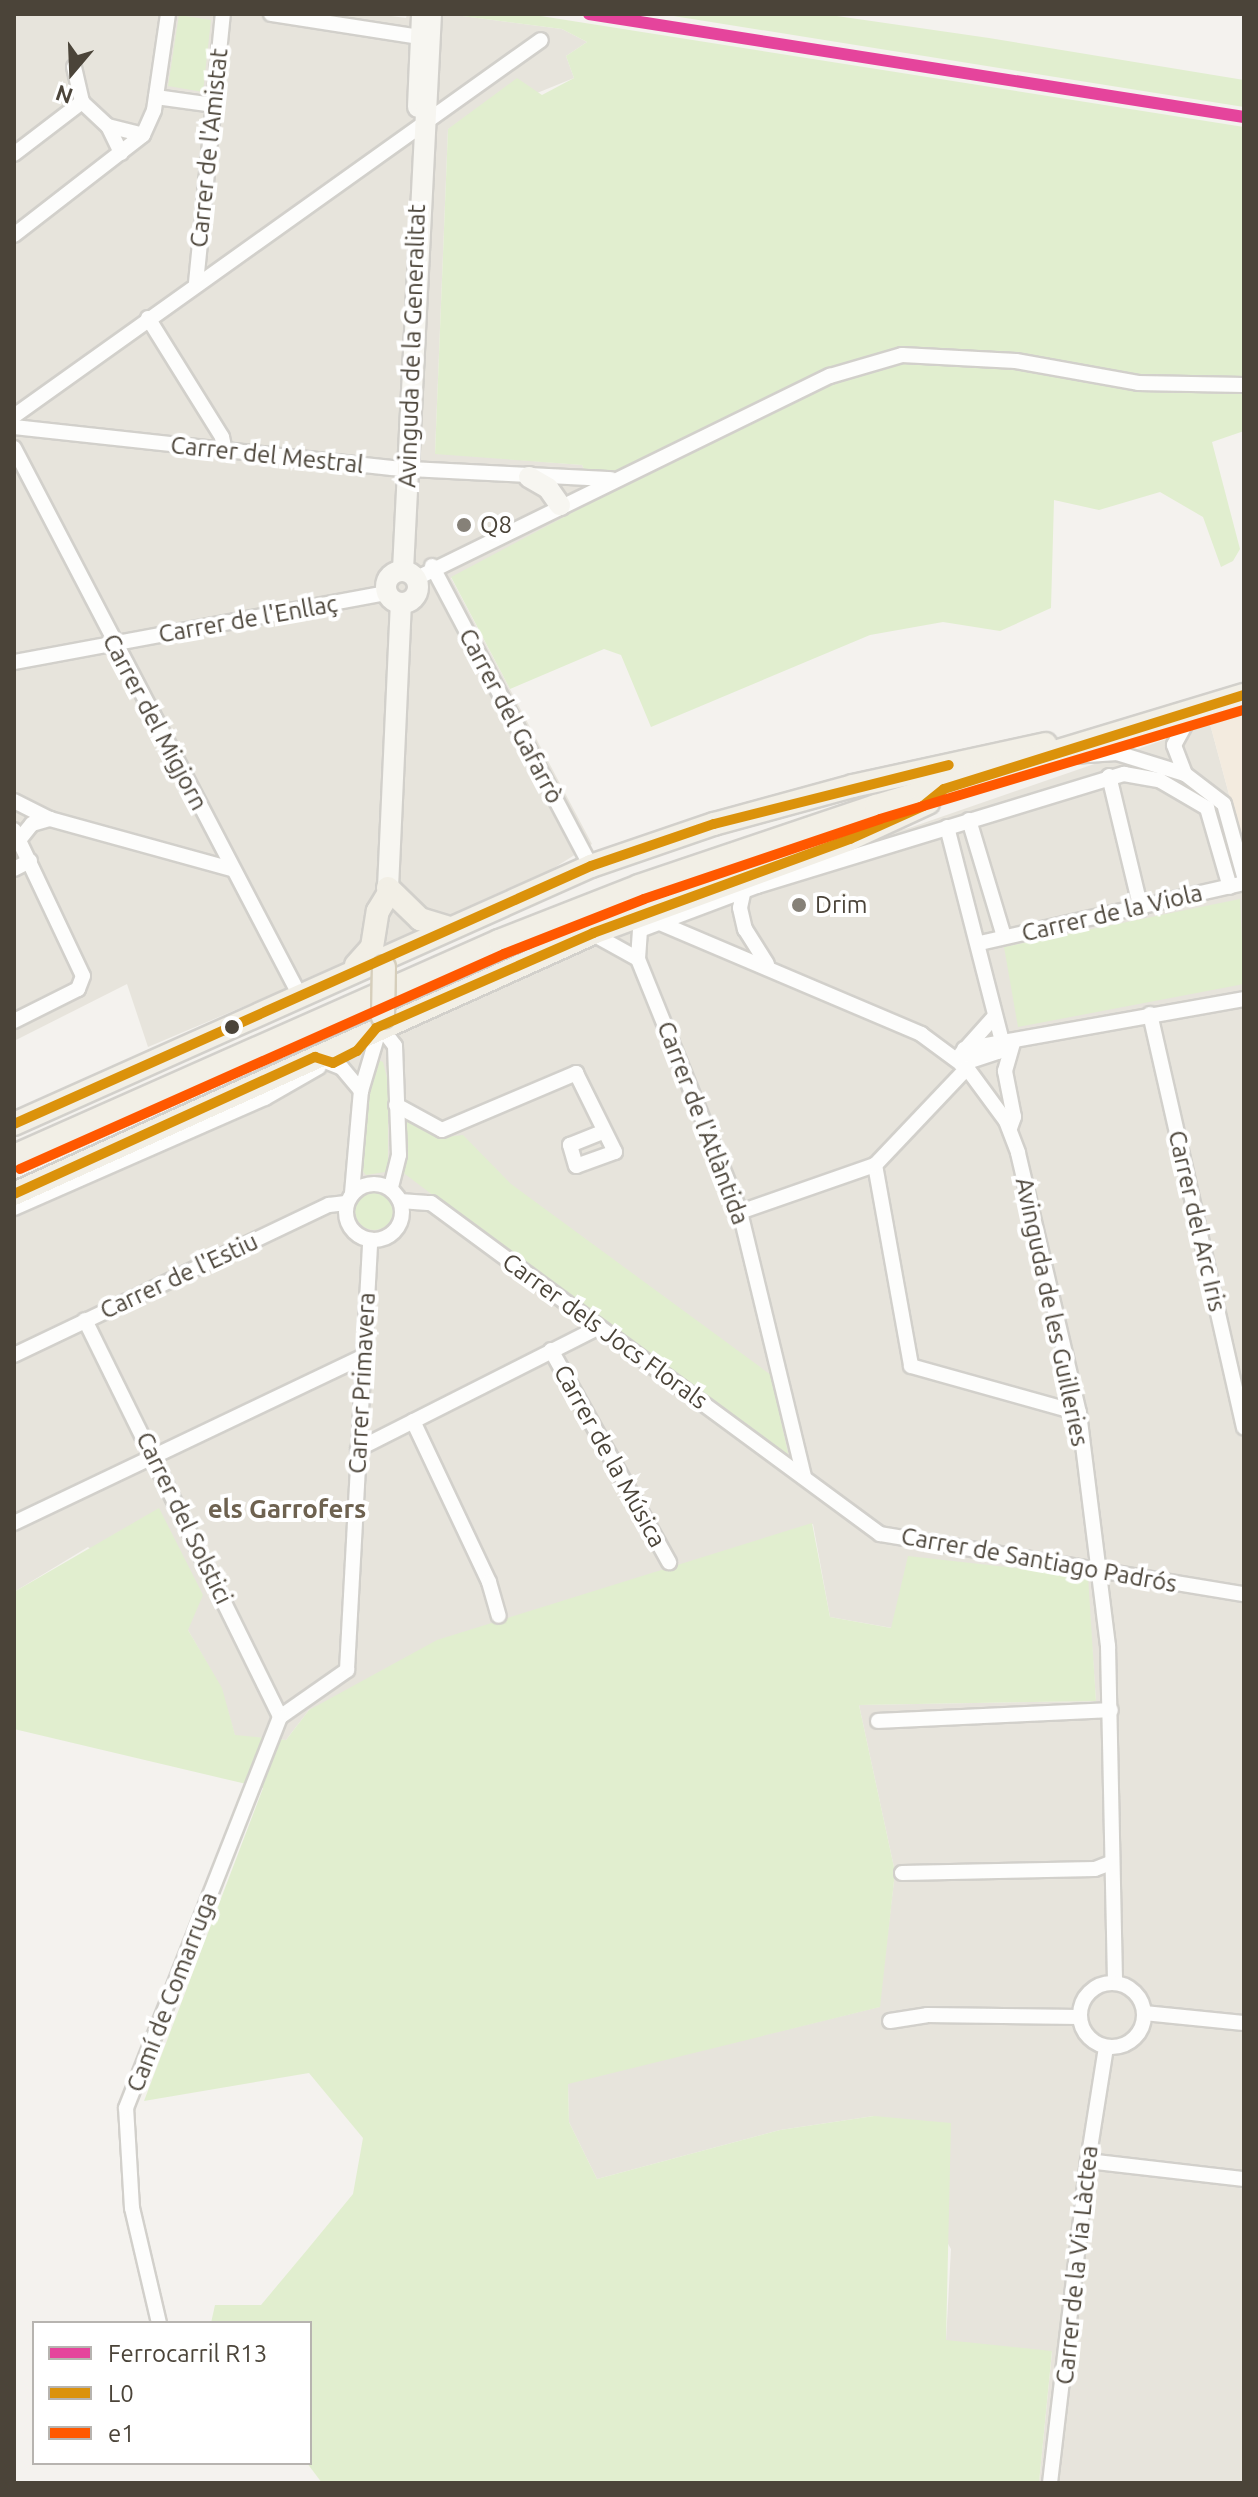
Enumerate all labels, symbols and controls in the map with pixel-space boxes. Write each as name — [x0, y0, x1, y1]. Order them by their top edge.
north arrow — [32, 32, 112, 112]
street label: Carrer de l'Amistat — [184, 47, 234, 249]
text: N — [52, 81, 76, 110]
street label: Avinguda de la Generalitat — [393, 204, 431, 488]
street label: Carrer del Mestral — [169, 431, 365, 479]
place label: Q8 — [480, 511, 512, 539]
marker: Q8 — [455, 516, 473, 534]
street label: Carrer de l'Enllaç — [156, 589, 340, 649]
street label: Carrer del Gafarrò — [453, 624, 569, 808]
street label: Carrer del Migjorn — [96, 629, 214, 815]
street label: Carrer de la Viola — [1019, 878, 1205, 948]
place label: Drim — [815, 891, 868, 919]
marker: Drim — [790, 896, 808, 914]
street label: Carrer de l'Atlàntida — [651, 1017, 755, 1229]
unlabelled marker — [224, 1019, 240, 1035]
street label: Carrer del Arc Iris — [1162, 1128, 1232, 1314]
street label: Avinguda de les Guilleries — [1009, 1175, 1095, 1449]
street label: Carrer de l'Estiu — [96, 1227, 262, 1325]
street label: Carrer dels Jocs Florals — [497, 1247, 713, 1415]
street label: Carrer Primavera — [343, 1292, 381, 1474]
street label: Carrer de la Música — [548, 1360, 672, 1552]
street label: Carrer del Solstici — [130, 1427, 238, 1609]
district label: els Garrofers — [208, 1493, 366, 1525]
street label: Carrer de Santiago Padrós — [899, 1522, 1179, 1598]
street label: Camí de Comarruga — [121, 1888, 223, 2096]
street label: Carrer de la Via Làctea — [1050, 2144, 1104, 2386]
legend — [32, 2321, 312, 2465]
text: Ferrocarril R13 — [108, 2340, 267, 2367]
text: L0 — [108, 2380, 134, 2407]
text: e1 — [108, 2420, 135, 2447]

